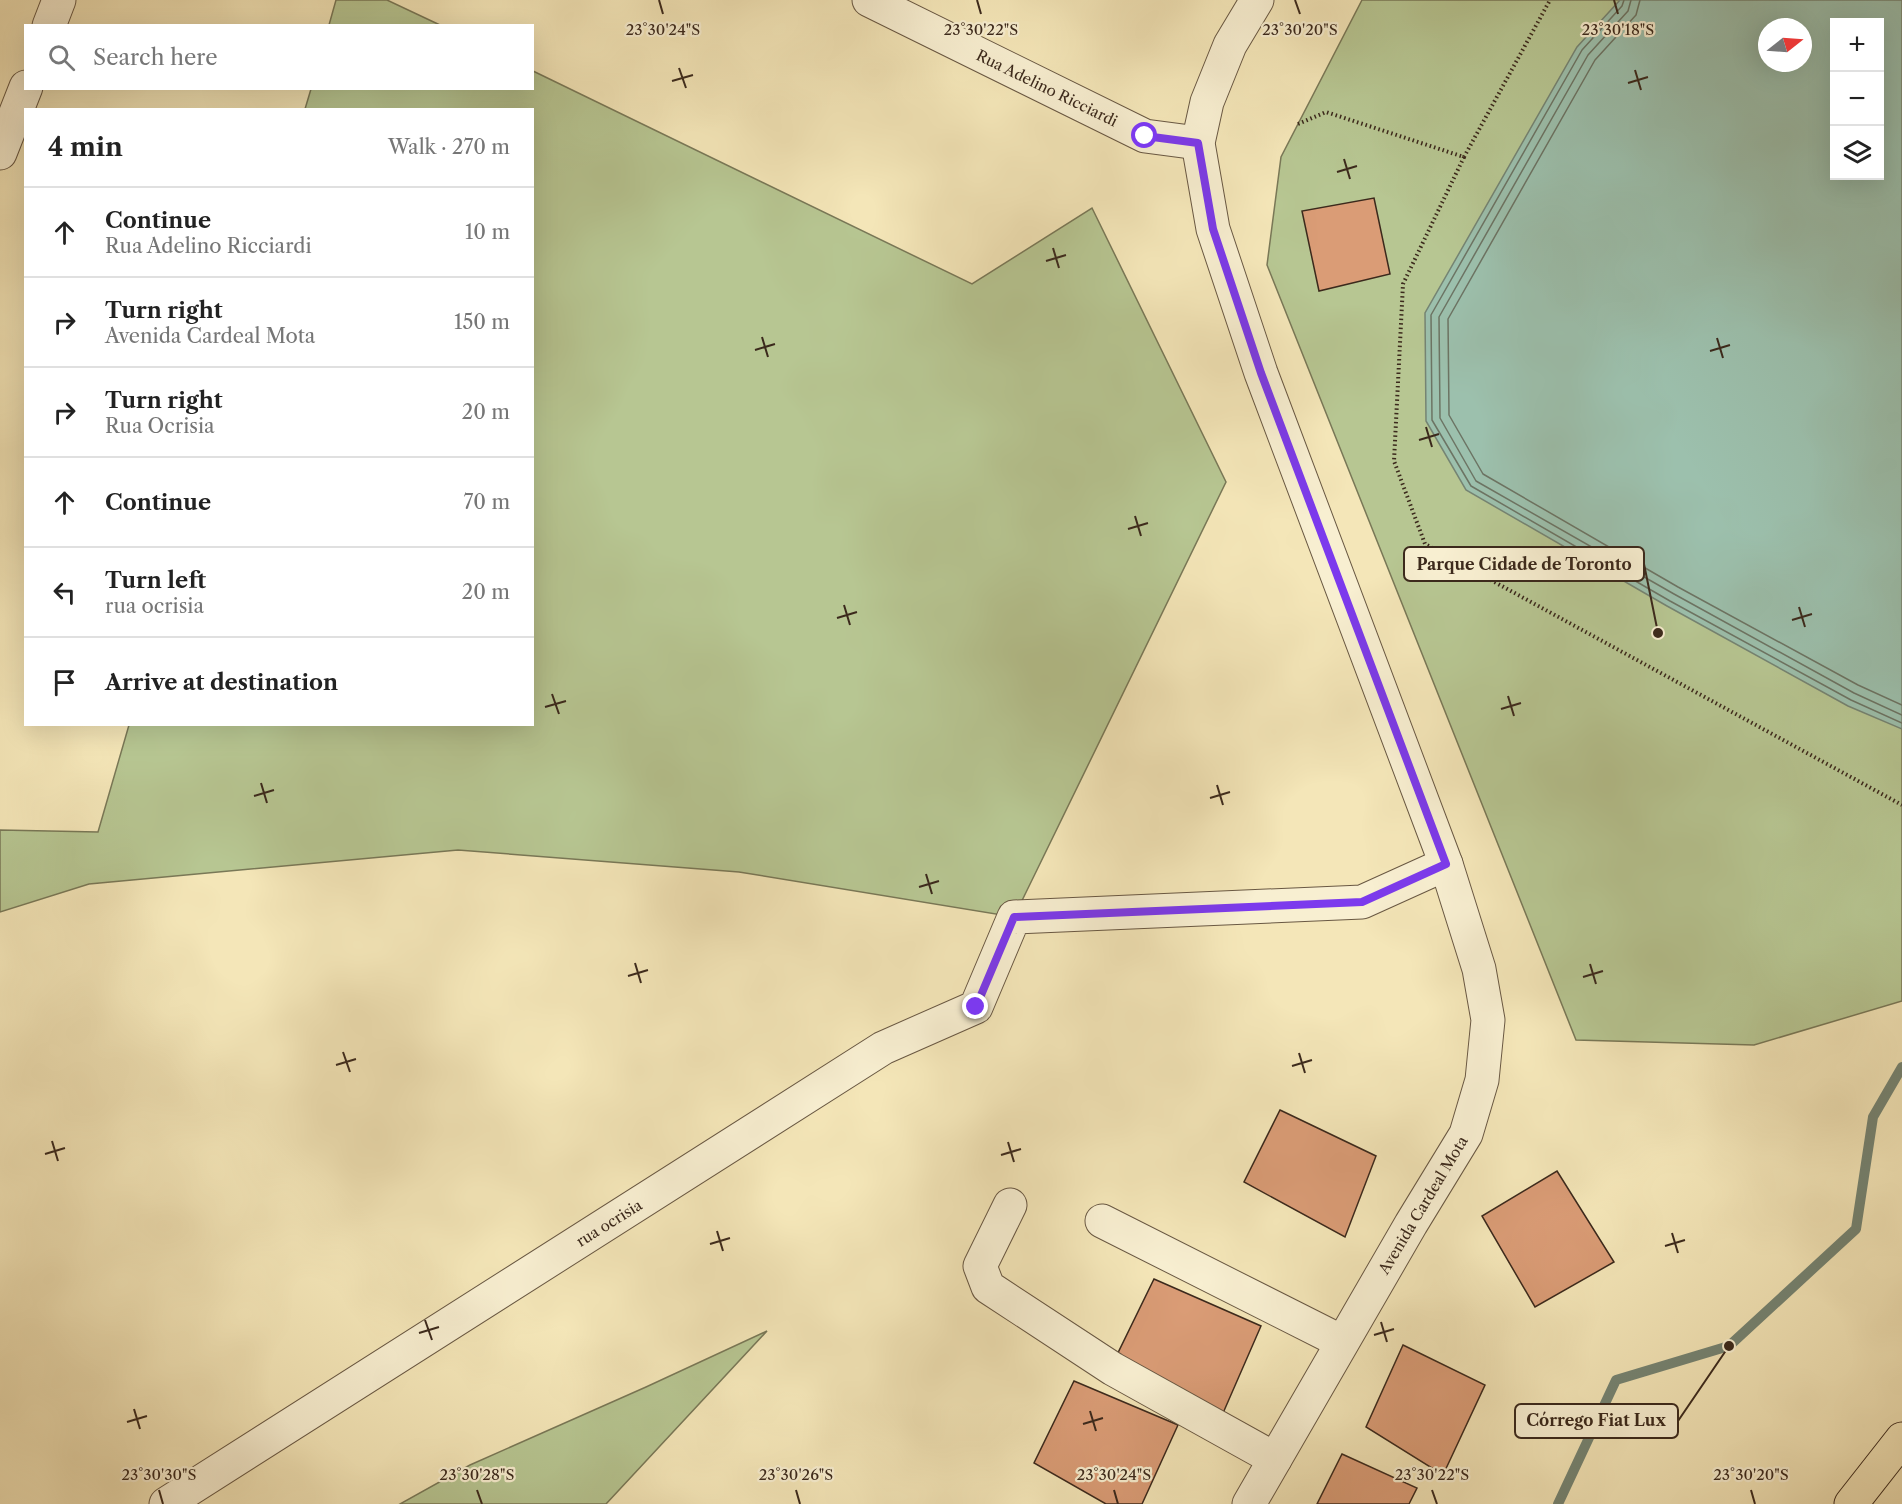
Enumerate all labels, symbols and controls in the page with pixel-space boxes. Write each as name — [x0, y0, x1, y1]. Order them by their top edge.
north arrow — [1758, 18, 1812, 72]
map controls — [1830, 18, 1884, 180]
button: + — [1830, 18, 1884, 72]
text: 23°30'24"S — [626, 20, 700, 39]
text: 23°30'22"S — [944, 20, 1018, 39]
text: 23°30'20"S — [1262, 20, 1338, 39]
text: 23°30'18"S — [1582, 20, 1654, 39]
search box — [24, 24, 534, 90]
icon: search — [45, 41, 78, 74]
text: Search here — [93, 44, 218, 71]
street label: Rua Adelino Ricciardi — [973, 45, 1121, 131]
button: − — [1830, 72, 1884, 126]
route start — [1131, 122, 1157, 148]
button: layers — [1830, 126, 1884, 180]
text: 4 min — [48, 131, 123, 163]
text: Walk · 270 m — [388, 135, 510, 159]
text: Continue — [105, 207, 211, 234]
icon: ahead — [48, 216, 81, 249]
text: 10 m — [465, 220, 510, 244]
text: Rua Adelino Ricciardi — [105, 234, 312, 258]
text: Turn right — [105, 297, 223, 324]
icon: right — [48, 306, 81, 339]
text: 150 m — [454, 310, 510, 334]
text: Avenida Cardeal Mota — [105, 324, 315, 348]
text: Turn right — [105, 387, 223, 414]
icon: right — [48, 396, 81, 429]
text: 20 m — [462, 400, 510, 424]
text: Rua Ocrisia — [105, 414, 215, 438]
icon: ahead — [48, 486, 81, 519]
text: Continue — [105, 489, 211, 516]
text: 70 m — [464, 490, 510, 514]
callout: Parque Cidade de Toronto — [1404, 547, 1644, 581]
text: Parque Cidade de Toronto — [1416, 554, 1632, 574]
text: Turn left — [105, 567, 206, 594]
icon: left — [48, 576, 81, 609]
text: 20 m — [462, 580, 510, 604]
text: rua ocrisia — [105, 594, 204, 618]
icon: arrive — [48, 666, 81, 699]
text: Arrive at destination — [105, 669, 338, 696]
route end — [962, 993, 988, 1019]
street label: Avenida Cardeal Mota — [1374, 1132, 1472, 1278]
street label: rua ocrisia — [572, 1195, 646, 1251]
callout: Córrego Fiat Lux — [1515, 1404, 1678, 1438]
text: Córrego Fiat Lux — [1526, 1410, 1666, 1430]
text: 23°30'30"S — [121, 1465, 197, 1484]
text: 23°30'28"S — [440, 1465, 514, 1484]
text: 23°30'26"S — [759, 1465, 833, 1484]
text: 23°30'24"S — [1077, 1465, 1151, 1484]
text: 23°30'22"S — [1395, 1465, 1469, 1484]
text: 23°30'20"S — [1713, 1465, 1789, 1484]

